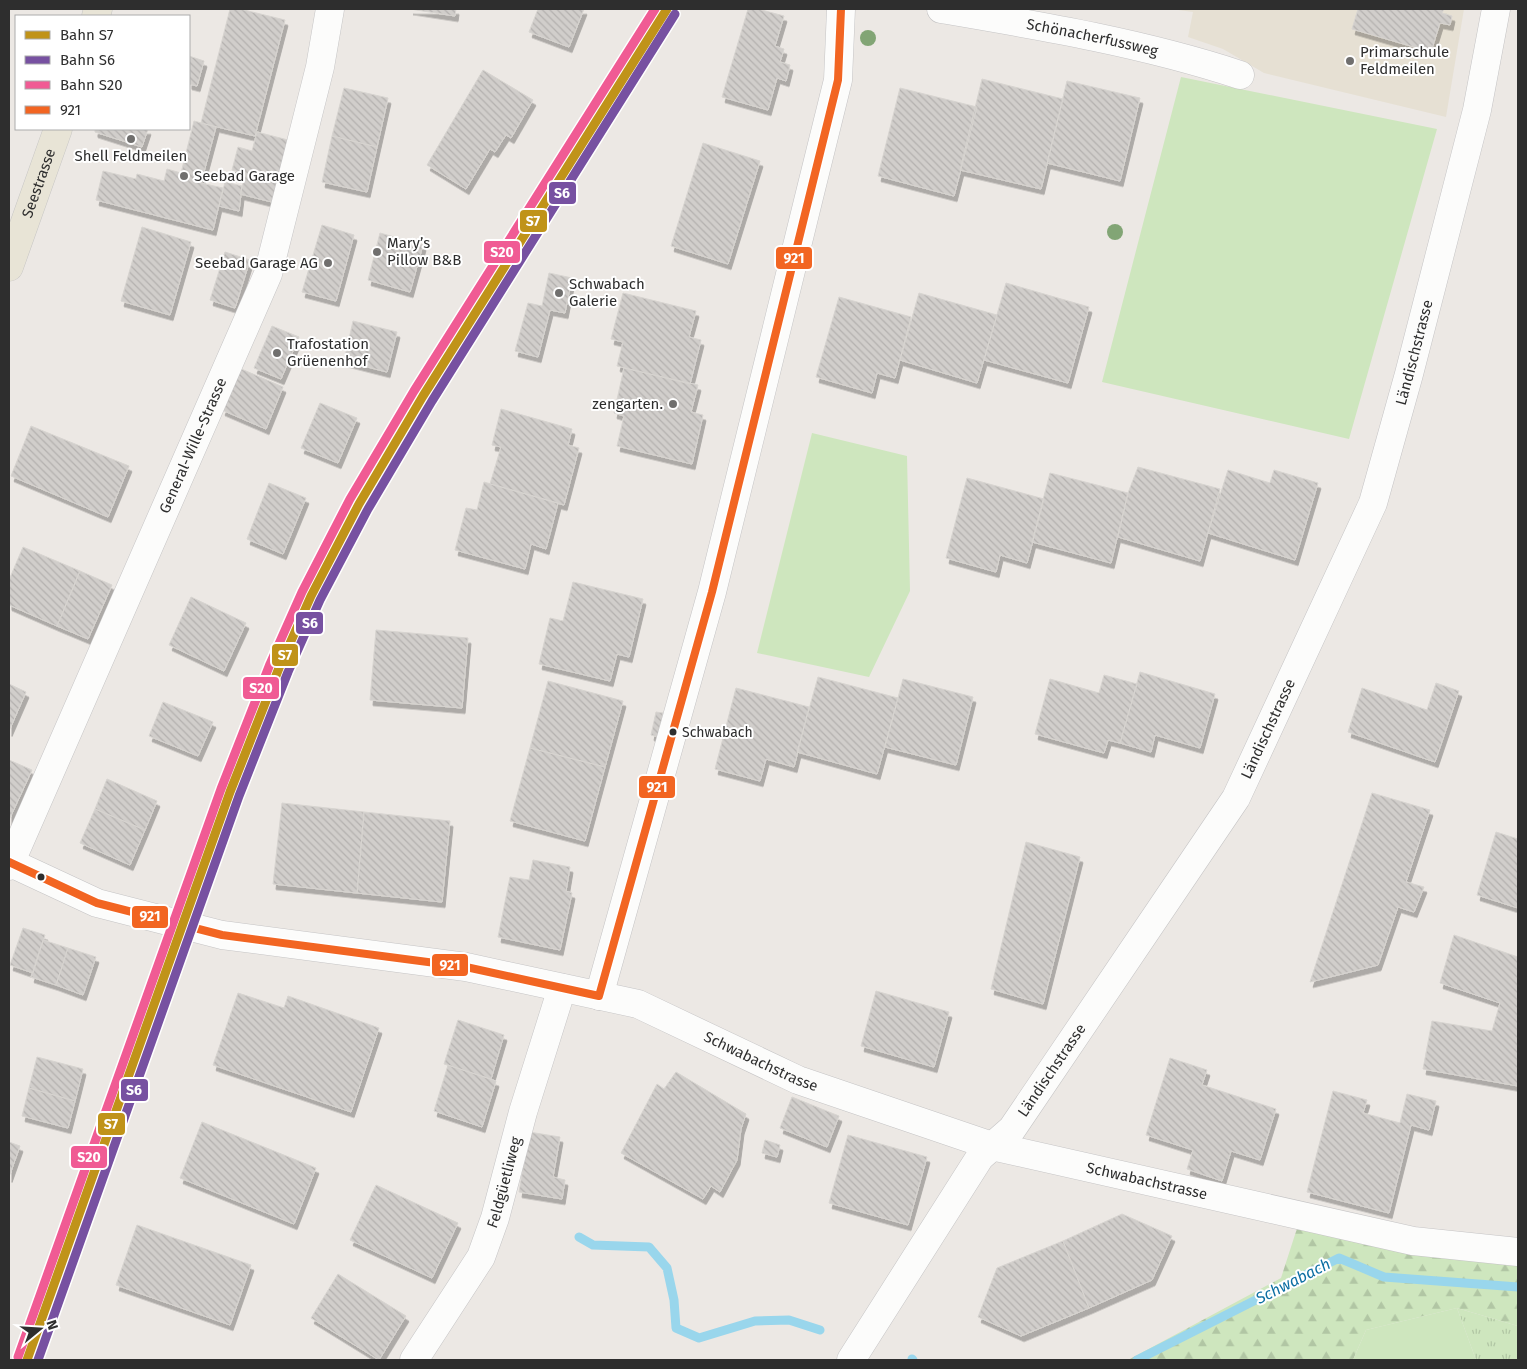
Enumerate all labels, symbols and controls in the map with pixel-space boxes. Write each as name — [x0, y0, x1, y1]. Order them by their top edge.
legend — [15, 15, 190, 130]
street label: Schönacherfussweg — [1025, 15, 1160, 60]
text: Bahn S7 — [60, 26, 114, 44]
place label: Primarschule Feldmeilen — [1360, 43, 1449, 78]
text: Bahn S6 — [60, 51, 115, 69]
marker: Primarschule Feldmeilen — [1344, 55, 1356, 67]
text: Bahn S20 — [60, 76, 123, 94]
text: 921 — [60, 101, 81, 119]
marker: Shell Feldmeilen — [125, 133, 137, 145]
street label: Seestrasse — [18, 146, 59, 220]
place label: Shell Feldmeilen — [75, 147, 187, 165]
place label: Seebad Garage — [194, 167, 295, 185]
marker: Seebad Garage — [178, 170, 190, 182]
line badge: S6 — [548, 181, 577, 205]
text: S6 — [554, 185, 570, 202]
line badge: S7 — [519, 209, 548, 233]
text: S7 — [526, 213, 541, 230]
place label: Mary’s Pillow B&B — [387, 234, 461, 269]
line badge: S20 — [483, 240, 521, 264]
text: S20 — [490, 244, 514, 261]
marker: Mary’s Pillow B&B — [371, 246, 383, 258]
line badge: 921 — [775, 246, 813, 270]
text: 921 — [784, 250, 804, 267]
place label: Seebad Garage AG — [195, 254, 318, 272]
marker: Seebad Garage AG — [322, 257, 334, 269]
place label: Schwabach Galerie — [569, 275, 645, 310]
marker: Schwabach Galerie — [553, 287, 565, 299]
street label: Ländischstrasse — [1392, 298, 1437, 407]
place label: Trafostation Grüenenhof — [287, 335, 369, 370]
marker: Trafostation Grüenenhof — [271, 347, 283, 359]
street label: General-Wille-Strasse — [155, 375, 231, 516]
place label: zengarten. — [592, 395, 663, 413]
marker: zengarten. — [667, 398, 679, 410]
line badge: S6 — [295, 611, 324, 635]
text: S6 — [302, 615, 318, 632]
line badge: S7 — [271, 643, 299, 667]
text: S7 — [278, 647, 293, 664]
line badge: S20 — [242, 676, 280, 700]
street label: Ländischstrasse — [1237, 676, 1299, 782]
text: S20 — [249, 680, 273, 697]
place label: Schwabach — [682, 724, 753, 741]
marker: Schwabach — [668, 727, 678, 737]
line badge: 921 — [638, 775, 676, 799]
text: 921 — [647, 779, 667, 796]
unlabelled marker — [36, 872, 46, 882]
line badge: 921 — [131, 905, 169, 929]
text: 921 — [140, 908, 160, 925]
line badge: 921 — [431, 953, 469, 977]
text: 921 — [440, 957, 460, 974]
street label: Ländischstrasse — [1014, 1020, 1090, 1120]
street label: Schwabachstrasse — [701, 1028, 820, 1095]
line badge: S6 — [120, 1078, 149, 1102]
text: S6 — [126, 1082, 142, 1099]
line badge: S7 — [97, 1112, 126, 1136]
text: S7 — [104, 1116, 119, 1133]
street label: Feldgüetliweg — [483, 1135, 525, 1231]
line badge: S20 — [70, 1145, 108, 1169]
text: S20 — [77, 1149, 101, 1166]
street label: Schwabachstrasse — [1085, 1159, 1209, 1203]
water label: Schwabach — [1252, 1254, 1333, 1308]
north arrow — [15, 1304, 65, 1354]
text: N — [42, 1318, 61, 1332]

